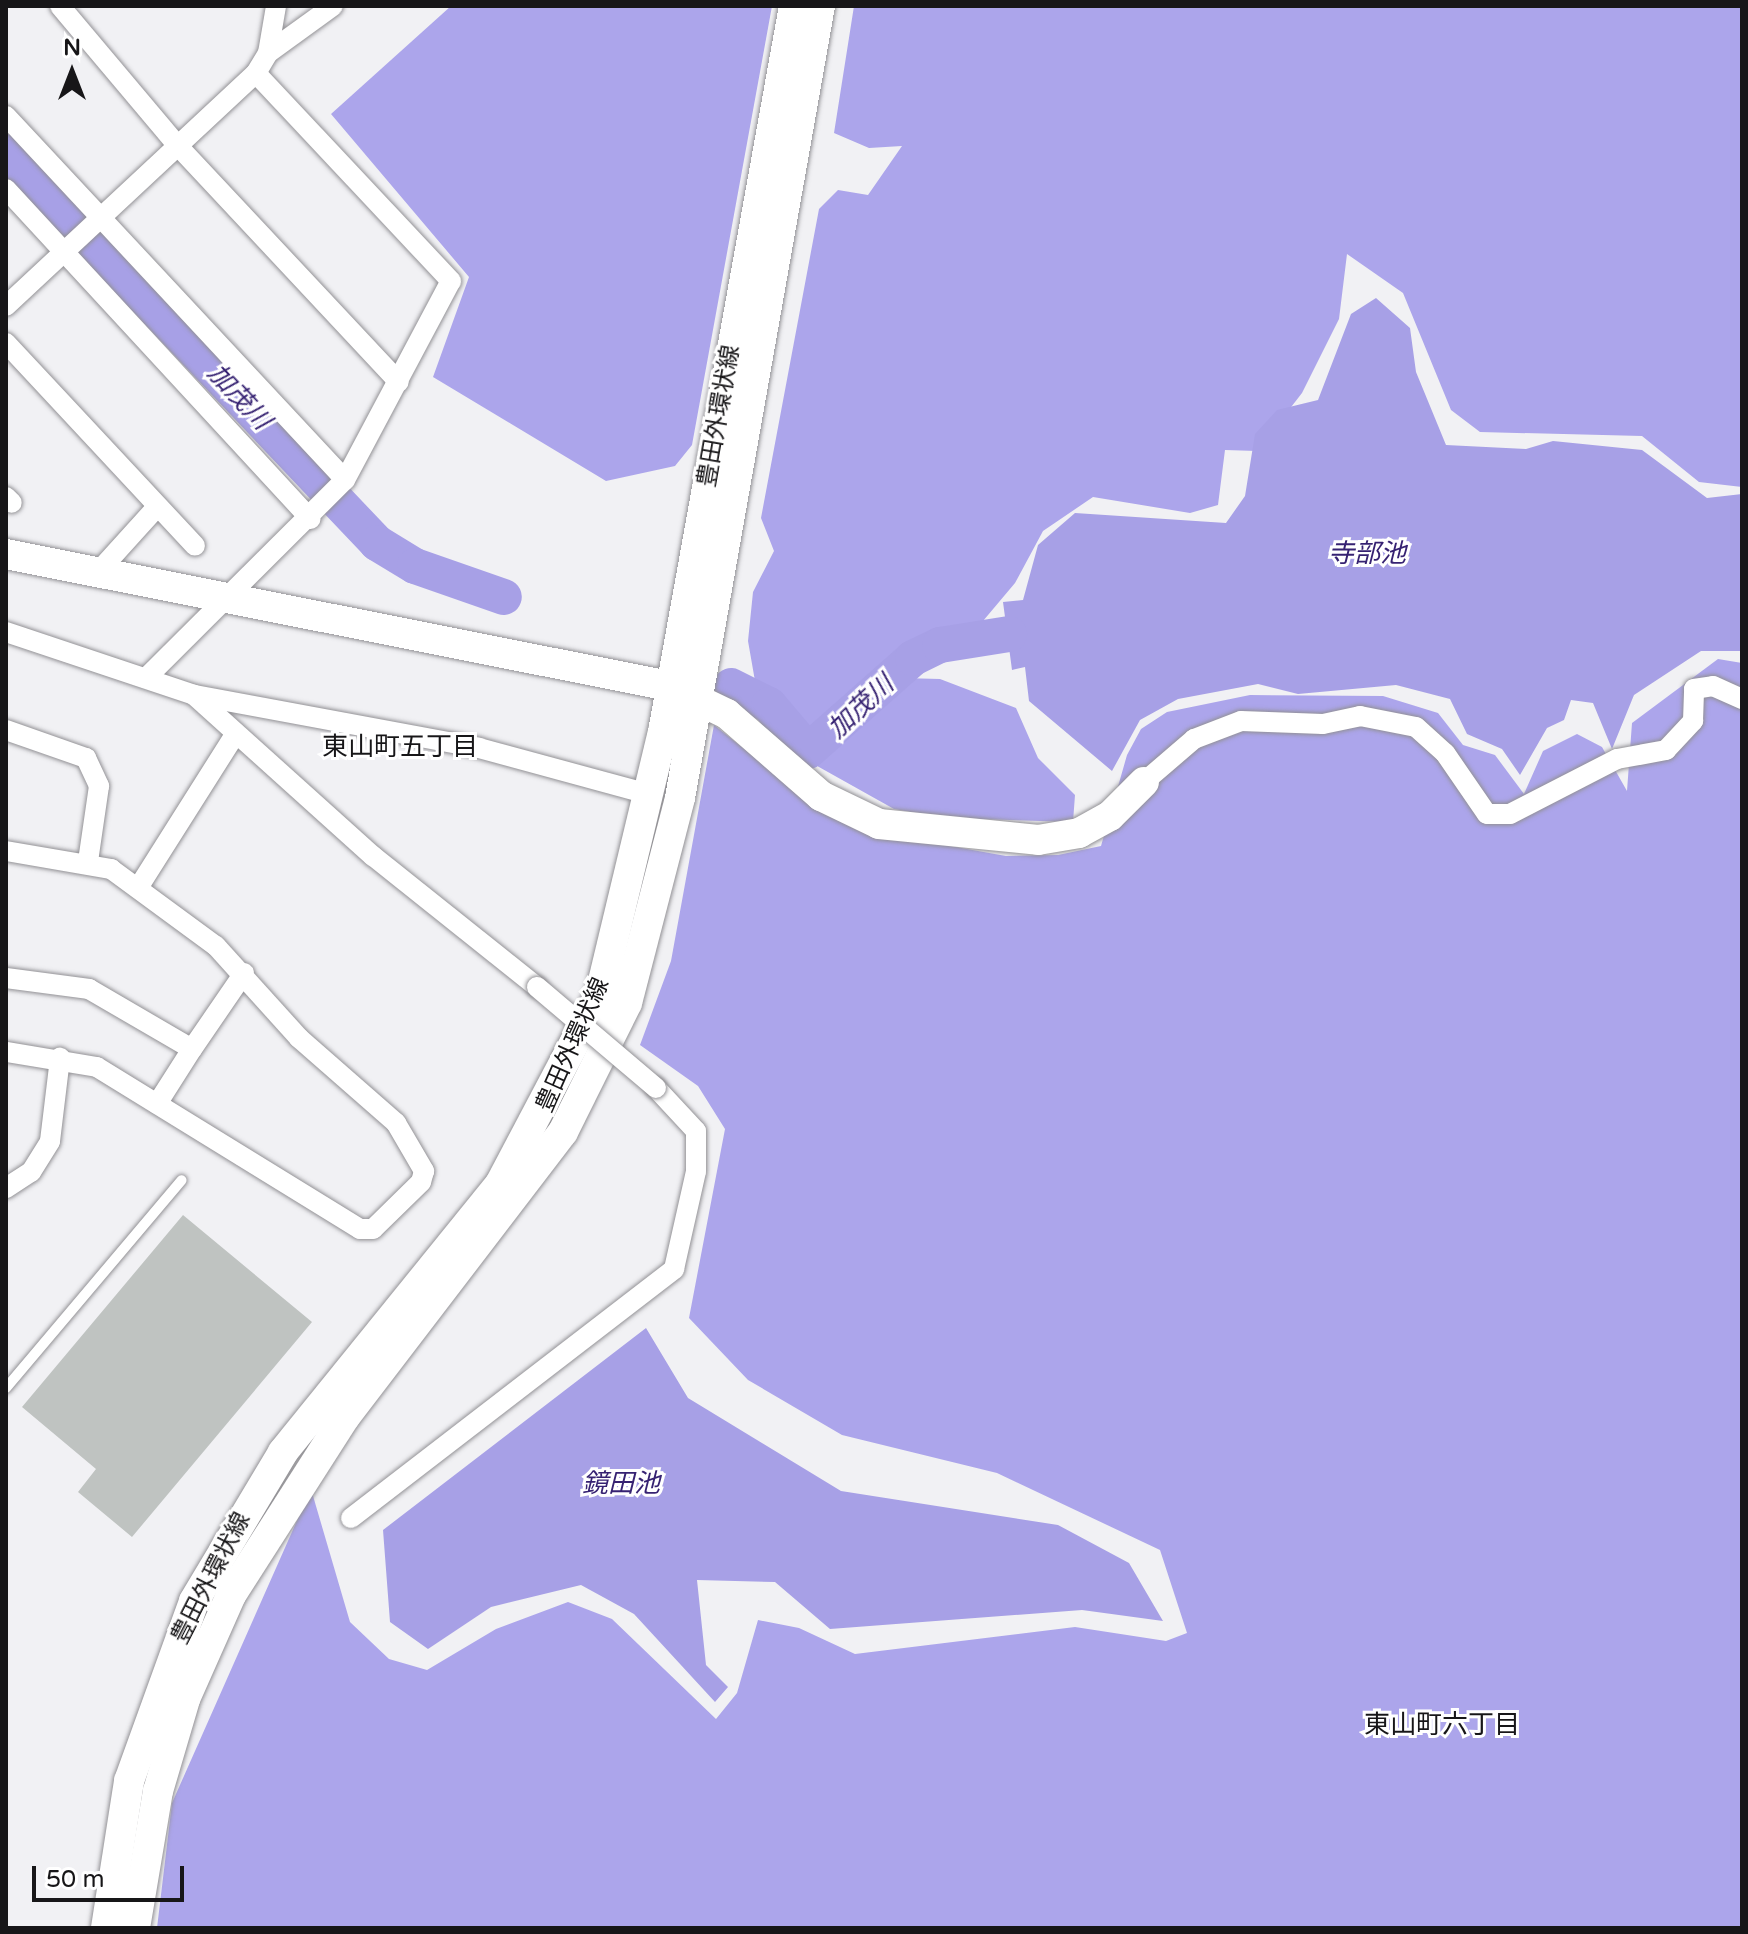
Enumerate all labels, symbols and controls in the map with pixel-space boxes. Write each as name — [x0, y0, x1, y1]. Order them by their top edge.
north arrow — [32, 32, 112, 112]
text: N — [63, 35, 81, 61]
street label: 豊田外環状線 — [692, 343, 746, 489]
water label: 加茂川 — [201, 358, 277, 436]
water label: 寺部池 — [1328, 538, 1406, 570]
water label: 加茂川 — [822, 669, 900, 745]
district label: 東山町五丁目 — [322, 731, 478, 763]
street label: 豊田外環状線 — [531, 973, 615, 1117]
water label: 鏡田池 — [582, 1468, 660, 1500]
street label: 豊田外環状線 — [165, 1507, 257, 1649]
district label: 東山町六丁目 — [1364, 1709, 1520, 1741]
scale bar — [36, 1850, 188, 1900]
text: 50 m — [46, 1865, 104, 1894]

